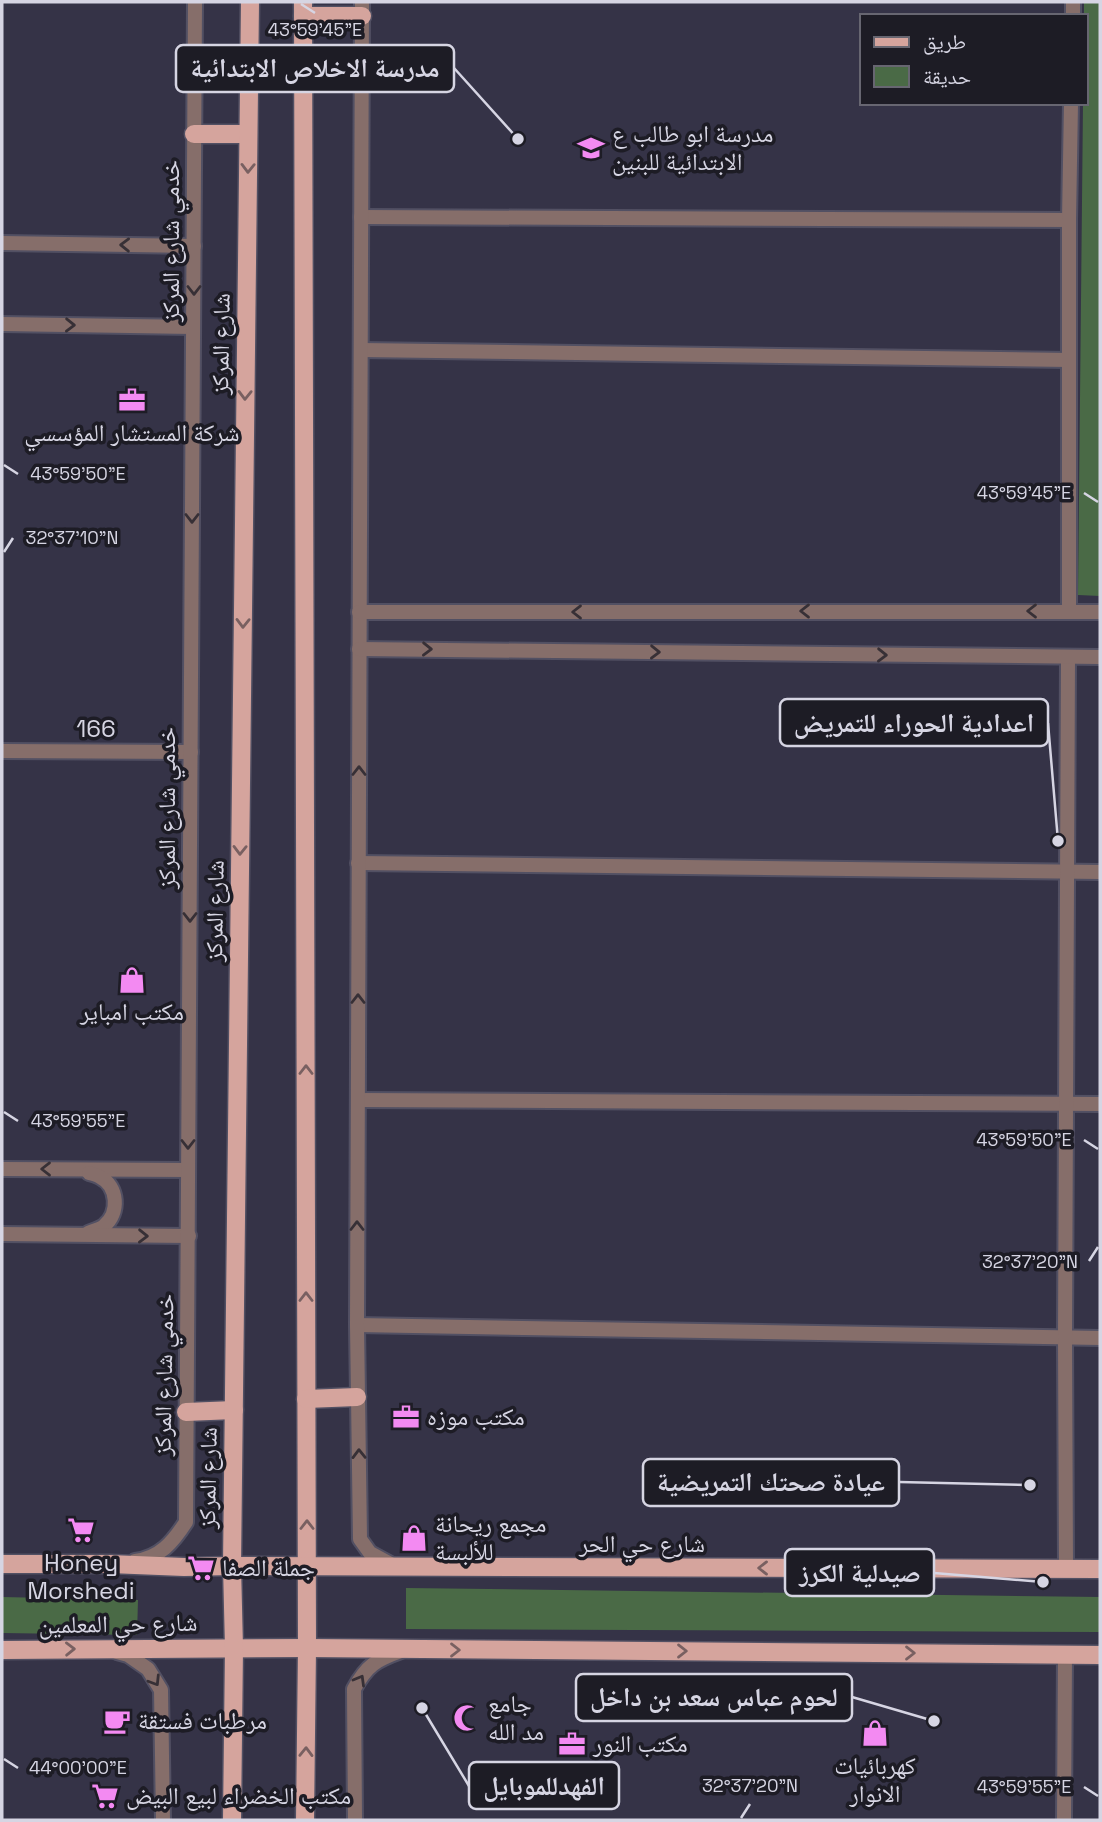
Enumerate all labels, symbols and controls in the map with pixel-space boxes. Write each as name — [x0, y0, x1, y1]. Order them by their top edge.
legend — [860, 14, 1088, 105]
text: 43°59'45"E — [268, 18, 362, 41]
text: طريق — [923, 28, 966, 55]
callout: مدرسة الاخلاص الابتدائية — [176, 45, 454, 92]
text: مدرسة الاخلاص الابتدائية — [190, 51, 440, 85]
text: حديقة — [923, 63, 971, 90]
place label: مدرسة ابو طالب ع الابتدائية للبنين — [612, 118, 773, 177]
school or university icon: مدرسة ابو طالب ع الابتدائية للبنين — [576, 133, 606, 163]
street label: خدمي شارع المركز — [155, 160, 190, 323]
one-way arrow — [240, 163, 256, 174]
one-way arrow — [120, 237, 131, 252]
one-way arrow — [186, 286, 202, 296]
street label: شارع المركز — [204, 293, 237, 396]
one-way arrow — [65, 318, 76, 333]
office icon: شركة المستشار المؤسسي — [117, 385, 147, 415]
one-way arrow — [237, 391, 253, 401]
place label: شركة المستشار المؤسسي — [24, 417, 240, 452]
text: 43°59'50"E — [30, 462, 126, 485]
text: 43°59'45"E — [977, 481, 1071, 504]
one-way arrow — [184, 513, 200, 524]
text: 32°37'10"N — [26, 526, 118, 549]
one-way arrow — [799, 603, 809, 619]
one-way arrow — [1026, 603, 1037, 619]
one-way arrow — [571, 604, 582, 620]
one-way arrow — [235, 618, 251, 629]
one-way arrow — [422, 642, 433, 657]
one-way arrow — [650, 644, 661, 660]
one-way arrow — [877, 647, 888, 662]
callout: اعدادية الحوراء للتمريض — [780, 699, 1048, 746]
text: اعدادية الحوراء للتمريض — [794, 706, 1034, 740]
street label: 166 — [76, 713, 116, 744]
street label: خدمي شارع المركز — [151, 727, 186, 890]
one-way arrow — [351, 765, 367, 776]
one-way arrow — [232, 846, 248, 856]
street label: شارع المركز — [198, 860, 231, 963]
one-way arrow — [182, 912, 197, 923]
shop icon: مكتب امباير — [117, 965, 147, 995]
one-way arrow — [350, 993, 366, 1003]
place label: مكتب امباير — [79, 996, 184, 1027]
one-way arrow — [298, 1064, 314, 1074]
text: 43°59'55"E — [31, 1109, 125, 1132]
text: 43°59'50"E — [976, 1128, 1072, 1151]
one-way arrow — [180, 1140, 196, 1150]
one-way arrow — [41, 1161, 51, 1177]
one-way arrow — [349, 1220, 365, 1231]
one-way arrow — [138, 1228, 149, 1243]
text: 32°37'20"N — [982, 1250, 1078, 1273]
one-way arrow — [298, 1291, 314, 1302]
street label: خدمي شارع المركز — [147, 1294, 185, 1457]
place label: مكتب موزه — [427, 1401, 525, 1432]
office icon: مكتب موزه — [391, 1402, 421, 1432]
street label: شارع المركز — [191, 1427, 224, 1530]
one-way arrow — [351, 1448, 366, 1459]
callout: عيادة صحتك التمريضية — [643, 1459, 899, 1506]
text: عيادة صحتك التمريضية — [657, 1465, 885, 1499]
place label: مجمع ريحانة للألبسة — [435, 1508, 546, 1567]
supermarket icon: Honey Morshedi — [66, 1515, 96, 1545]
one-way arrow — [299, 1519, 315, 1529]
shop icon: مجمع ريحانة للألبسة — [399, 1523, 429, 1553]
street label: شارع حي الحر — [578, 1528, 705, 1563]
place label: Honey Morshedi — [27, 1547, 135, 1606]
callout: صيدلية الكرز — [785, 1549, 934, 1596]
place label: جملة الصفا — [222, 1552, 315, 1583]
supermarket icon: جملة الصفا — [186, 1553, 216, 1583]
text: صيدلية الكرز — [798, 1556, 921, 1590]
one-way arrow — [757, 1560, 767, 1576]
street label: شارع حي المعلمين — [38, 1607, 198, 1644]
one-way arrow — [65, 1641, 76, 1657]
one-way arrow — [450, 1642, 461, 1658]
one-way arrow — [677, 1644, 688, 1659]
one-way arrow — [905, 1645, 915, 1661]
one-way arrow — [147, 1673, 160, 1686]
callout: لحوم عباس سعد بن داخل — [576, 1674, 852, 1721]
one-way arrow — [352, 1675, 365, 1688]
text: لحوم عباس سعد بن داخل — [590, 1680, 838, 1715]
place label: جامع مد الله — [488, 1688, 544, 1747]
mosque icon: جامع مد الله — [452, 1703, 482, 1733]
place label: مرطبات فستقة — [138, 1705, 267, 1736]
cafe icon: مرطبات فستقة — [102, 1706, 132, 1736]
shop icon: كهربائيات الانوار — [860, 1718, 890, 1748]
place label: مكتب النور — [592, 1728, 688, 1759]
office icon: مكتب النور — [557, 1729, 587, 1759]
one-way arrow — [298, 1746, 314, 1757]
place label: كهربائيات الانوار — [834, 1750, 916, 1809]
text: 44°00'00"E — [29, 1756, 127, 1779]
callout: الفهدللموبايل — [469, 1762, 619, 1809]
text: الفهدللموبايل — [483, 1769, 605, 1803]
text: 32°37'20"N — [702, 1774, 798, 1797]
text: 43°59'55"E — [977, 1775, 1071, 1798]
place label: مكتب الخضراء لبيع البيض — [126, 1780, 351, 1811]
supermarket icon: مكتب الخضراء لبيع البيض — [90, 1781, 120, 1811]

